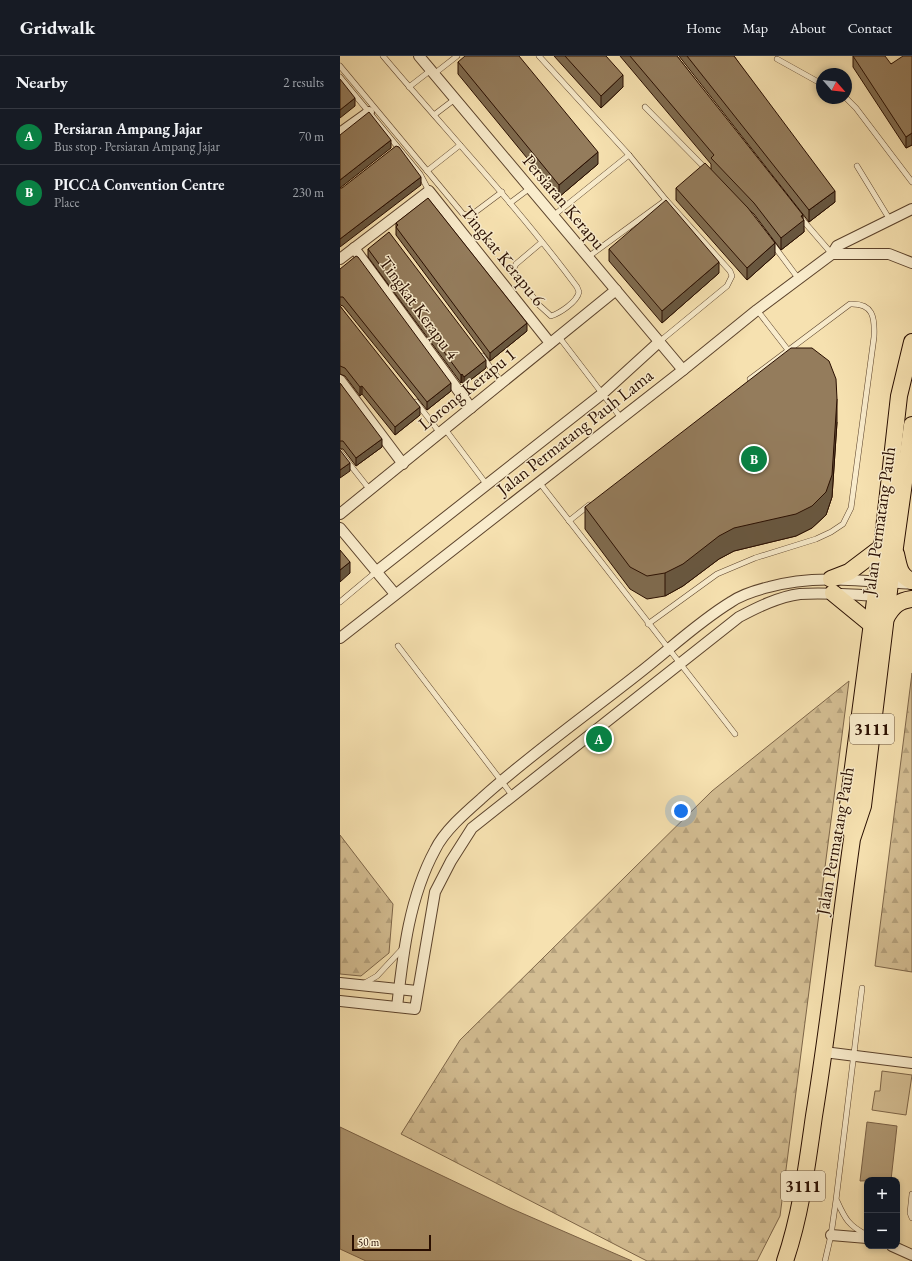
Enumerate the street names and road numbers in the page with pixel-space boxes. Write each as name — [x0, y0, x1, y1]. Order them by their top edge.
street label: Persiaran Kerapu — [518, 149, 611, 254]
street label: Tingkat Kerapu 6 — [456, 201, 551, 311]
street label: Tingkat Kerapu 4 — [374, 252, 465, 364]
street label: Lorong Kerapu 1 — [413, 342, 520, 435]
street label: Jalan Permatang Pauh Lama — [490, 363, 658, 501]
street label: Jalan Permatang Pauh — [856, 445, 900, 599]
road number: 3111 — [850, 714, 894, 744]
street label: Jalan Permatang Pauh — [810, 765, 859, 919]
road number: 3111 — [781, 1171, 825, 1201]

